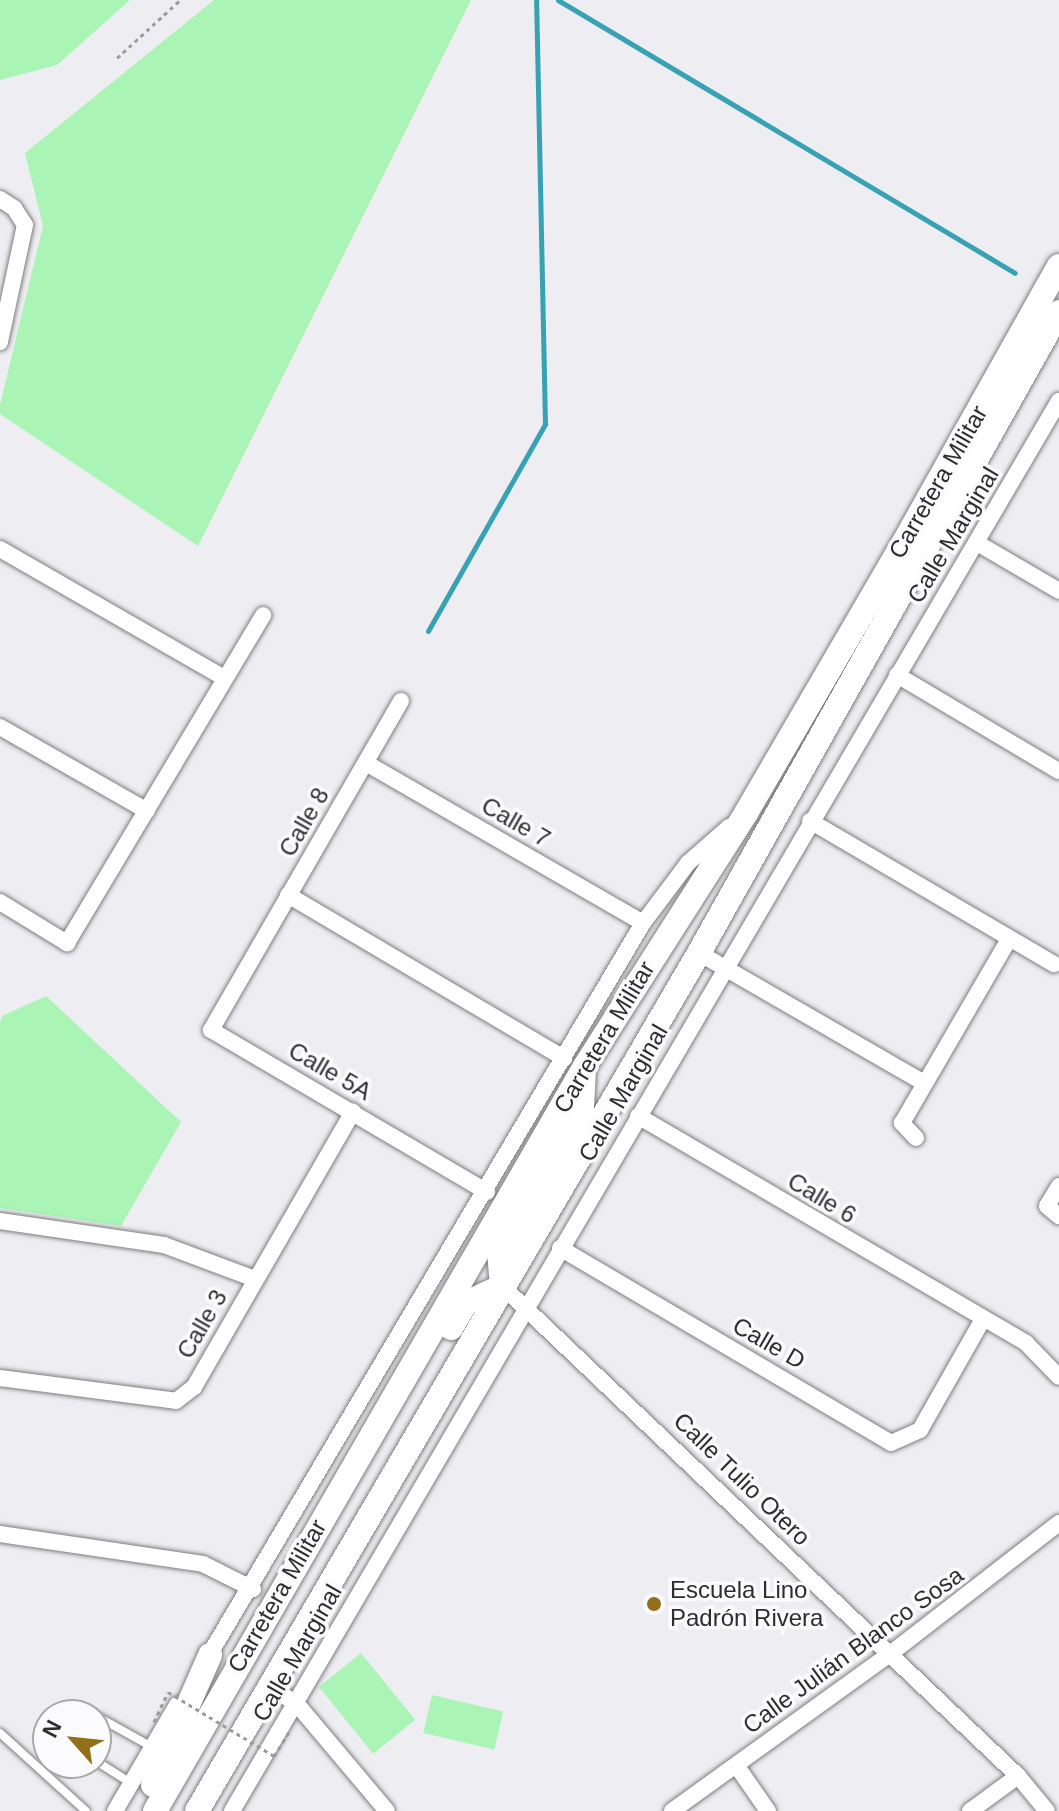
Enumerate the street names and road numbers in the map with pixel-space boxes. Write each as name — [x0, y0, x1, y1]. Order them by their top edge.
street label: Carretera Militar — [883, 400, 993, 564]
street label: Calle Marginal — [901, 462, 1005, 608]
street label: Calle 8 — [273, 782, 335, 862]
street label: Calle 7 — [476, 791, 556, 853]
street label: Carretera Militar — [547, 956, 661, 1118]
street label: Calle Marginal — [572, 1019, 674, 1167]
street label: Calle 5A — [284, 1036, 376, 1106]
street label: Calle 6 — [783, 1166, 861, 1230]
street label: Calle 3 — [171, 1284, 233, 1364]
street label: Calle D — [728, 1311, 810, 1375]
street label: Calle Tulio Otero — [668, 1406, 816, 1552]
street label: Carretera Militar — [222, 1514, 332, 1678]
street label: Calle Julián Blanco Sosa — [737, 1560, 969, 1740]
street label: Calle Marginal — [246, 1579, 348, 1727]

